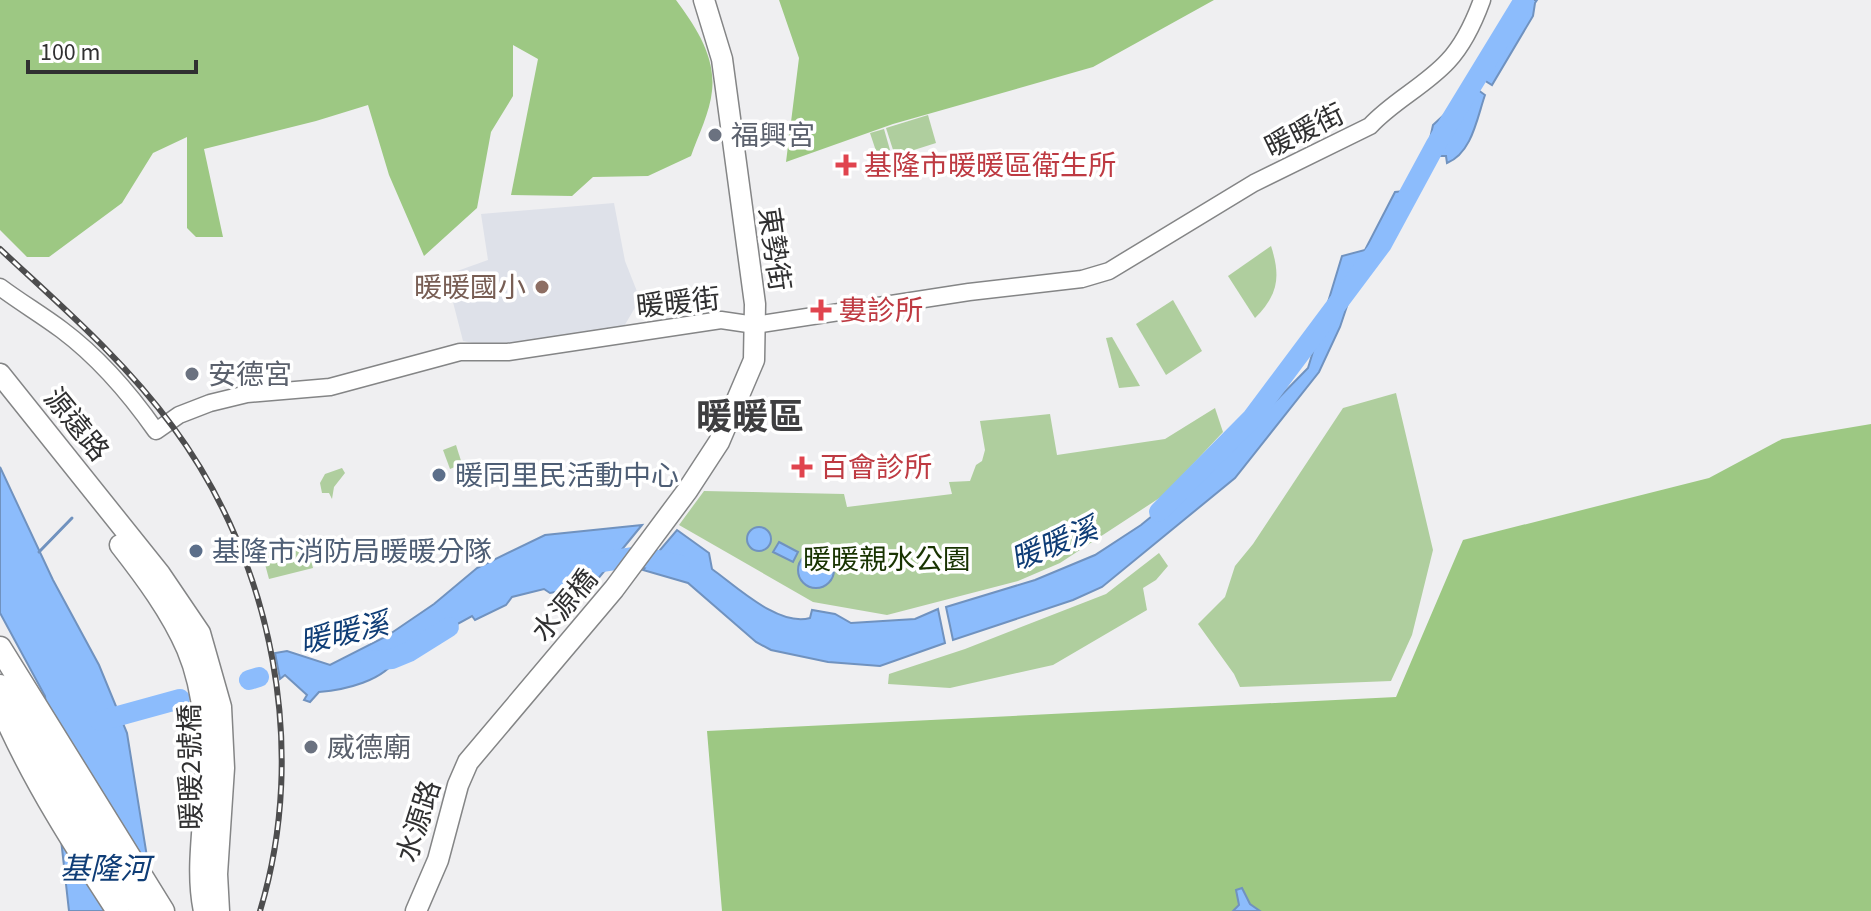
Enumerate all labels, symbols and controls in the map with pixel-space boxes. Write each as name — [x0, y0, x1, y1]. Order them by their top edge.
scale bar — [28, 24, 196, 74]
text: 100 m — [40, 35, 100, 70]
street label: 暖暖街 — [1258, 95, 1351, 167]
place label: 福興宮 — [731, 116, 815, 156]
marker: 福興宮 — [706, 126, 724, 144]
place label: 基隆市暖暖區衛生所 — [864, 146, 1116, 186]
marker: 基隆市暖暖區衛生所 — [835, 154, 857, 176]
street label: 東勢街 — [748, 205, 800, 294]
place label: 暖暖國小 — [414, 268, 526, 308]
marker: 暖暖國小 — [533, 278, 551, 296]
street label: 暖暖街 — [634, 279, 722, 327]
place label: 婁診所 — [839, 291, 923, 331]
marker: 婁診所 — [810, 299, 832, 321]
place label: 安德宮 — [208, 355, 292, 395]
marker: 安德宮 — [183, 365, 201, 383]
street label: 源遠路 — [34, 379, 118, 470]
district label: 暖暖區 — [696, 392, 804, 443]
place label: 百會診所 — [820, 448, 932, 488]
place label: 暖同里民活動中心 — [455, 456, 679, 496]
marker: 百會診所 — [791, 456, 813, 478]
marker: 暖同里民活動中心 — [430, 466, 448, 484]
water label: 暖暖溪 — [1004, 506, 1108, 581]
place label: 基隆市消防局暖暖分隊 — [212, 532, 492, 572]
park label: 暖暖親水公園 — [803, 540, 971, 580]
marker: 基隆市消防局暖暖分隊 — [187, 542, 205, 560]
street label: 水源橋 — [522, 561, 607, 651]
water label: 暖暖溪 — [295, 602, 397, 665]
street label: 暖暖2號橋 — [170, 704, 212, 830]
place label: 威德廟 — [327, 728, 411, 768]
marker: 威德廟 — [302, 738, 320, 756]
street label: 水源路 — [387, 775, 451, 867]
water label: 基隆河 — [60, 848, 155, 891]

